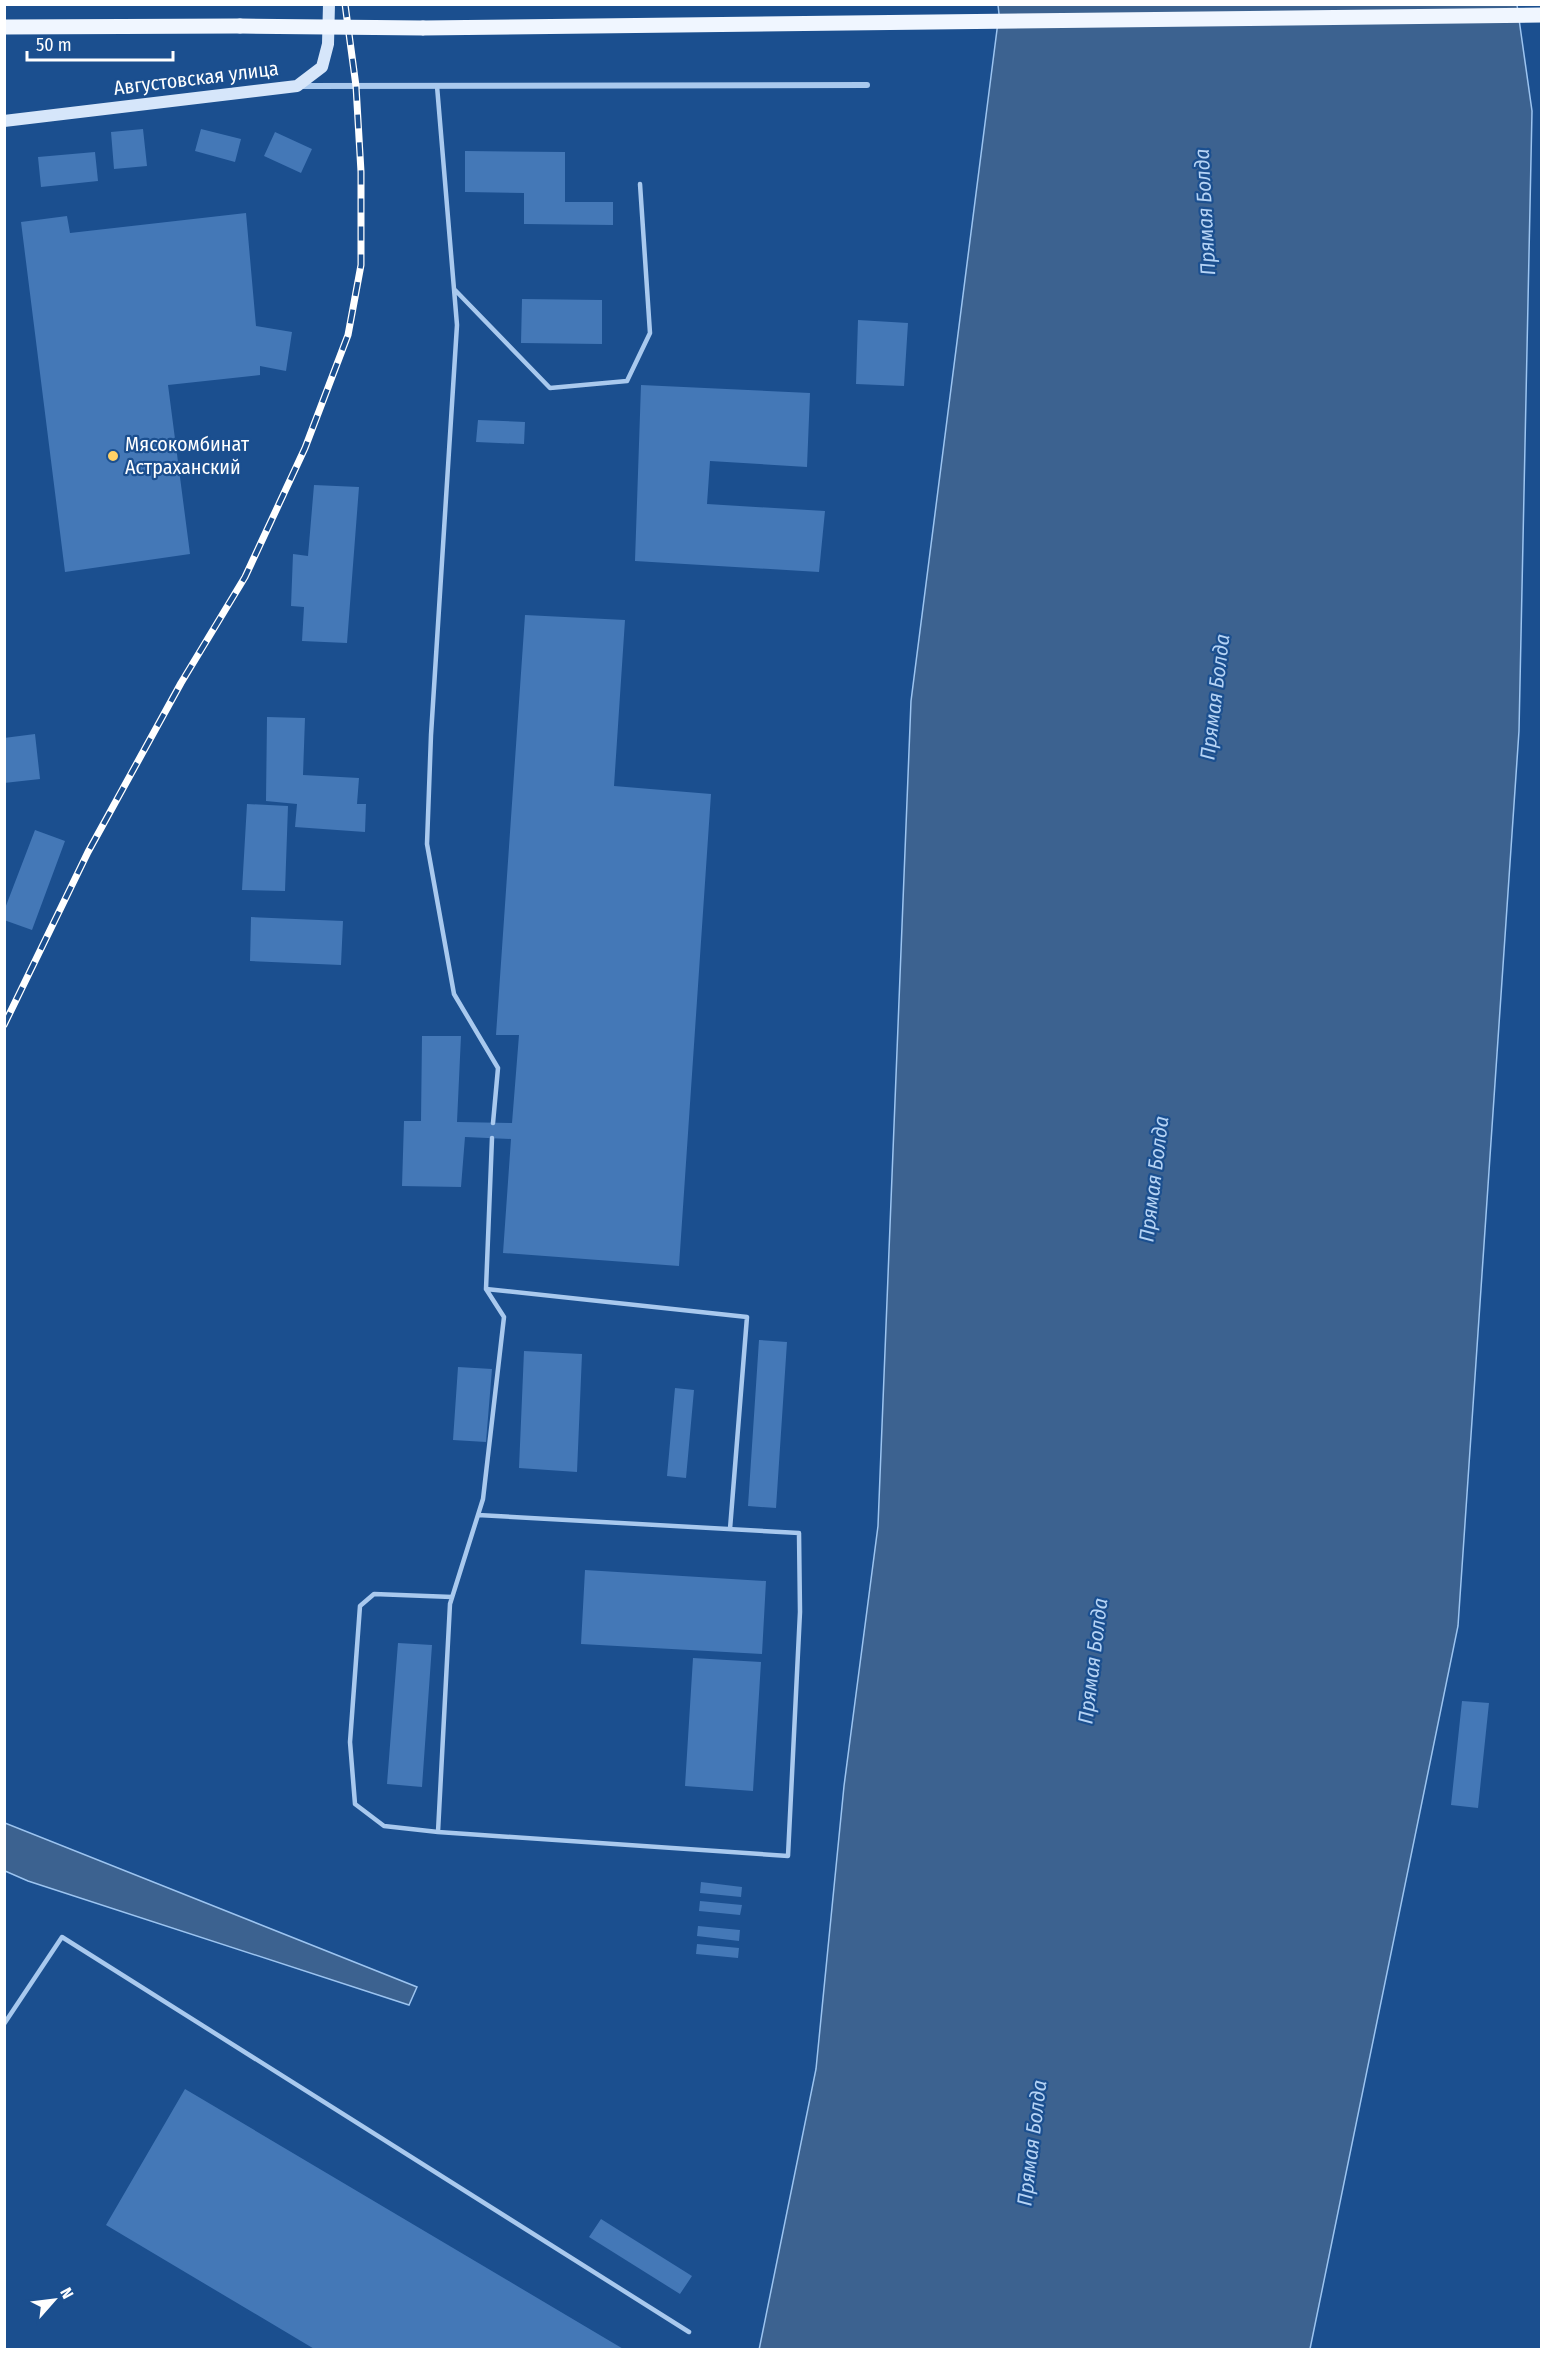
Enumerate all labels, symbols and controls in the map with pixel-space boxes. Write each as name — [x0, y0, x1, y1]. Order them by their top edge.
scale bar — [27, 24, 172, 62]
text: 50 m — [36, 34, 72, 56]
street label: Августовская улица — [112, 56, 280, 100]
water label: Прямая Болда — [1189, 148, 1221, 276]
place label: Мясокомбинат Астраханский — [125, 432, 250, 479]
marker: Мясокомбинат Астраханский — [106, 449, 120, 463]
water label: Прямая Болда — [1194, 632, 1236, 762]
water label: Прямая Болда — [1133, 1114, 1175, 1244]
water label: Прямая Болда — [1072, 1596, 1114, 1726]
water label: Прямая Болда — [1011, 2078, 1053, 2208]
north arrow — [24, 2270, 84, 2330]
text: N — [56, 2284, 77, 2302]

